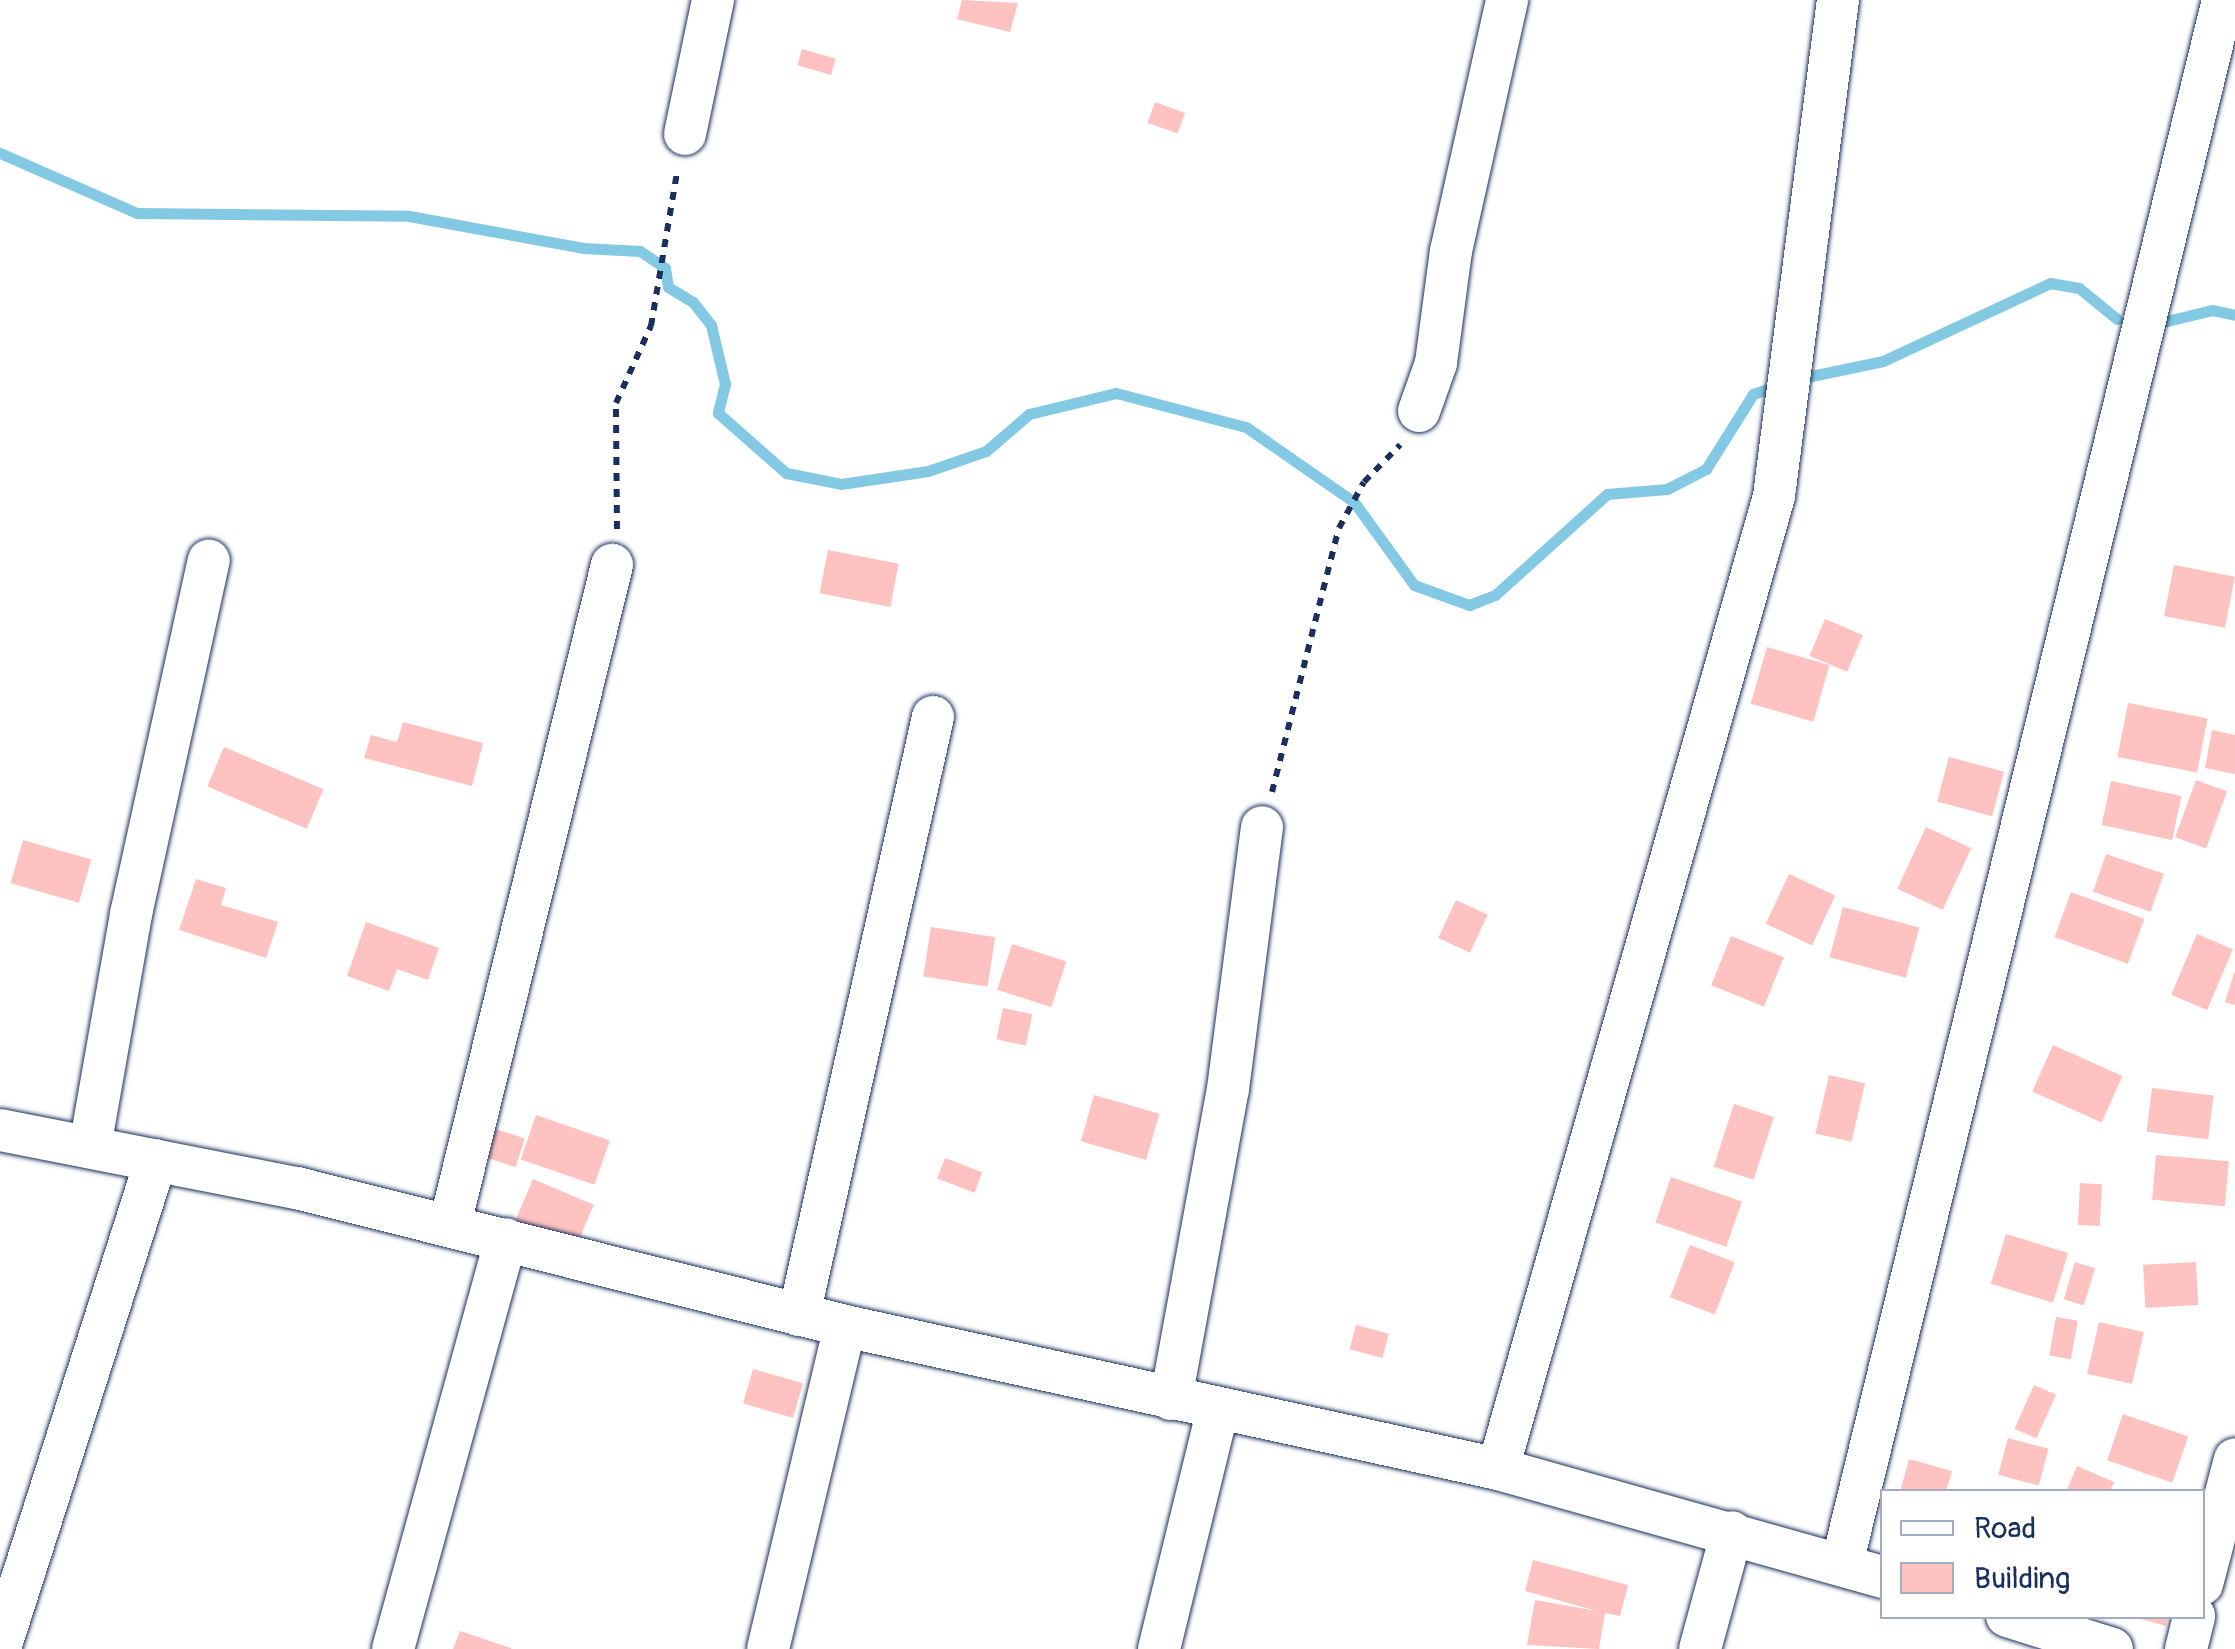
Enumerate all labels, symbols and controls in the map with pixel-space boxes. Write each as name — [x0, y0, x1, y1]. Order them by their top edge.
legend — [1880, 1489, 2205, 1619]
text: Road — [1974, 1510, 2036, 1547]
text: Building — [1974, 1560, 2070, 1597]

